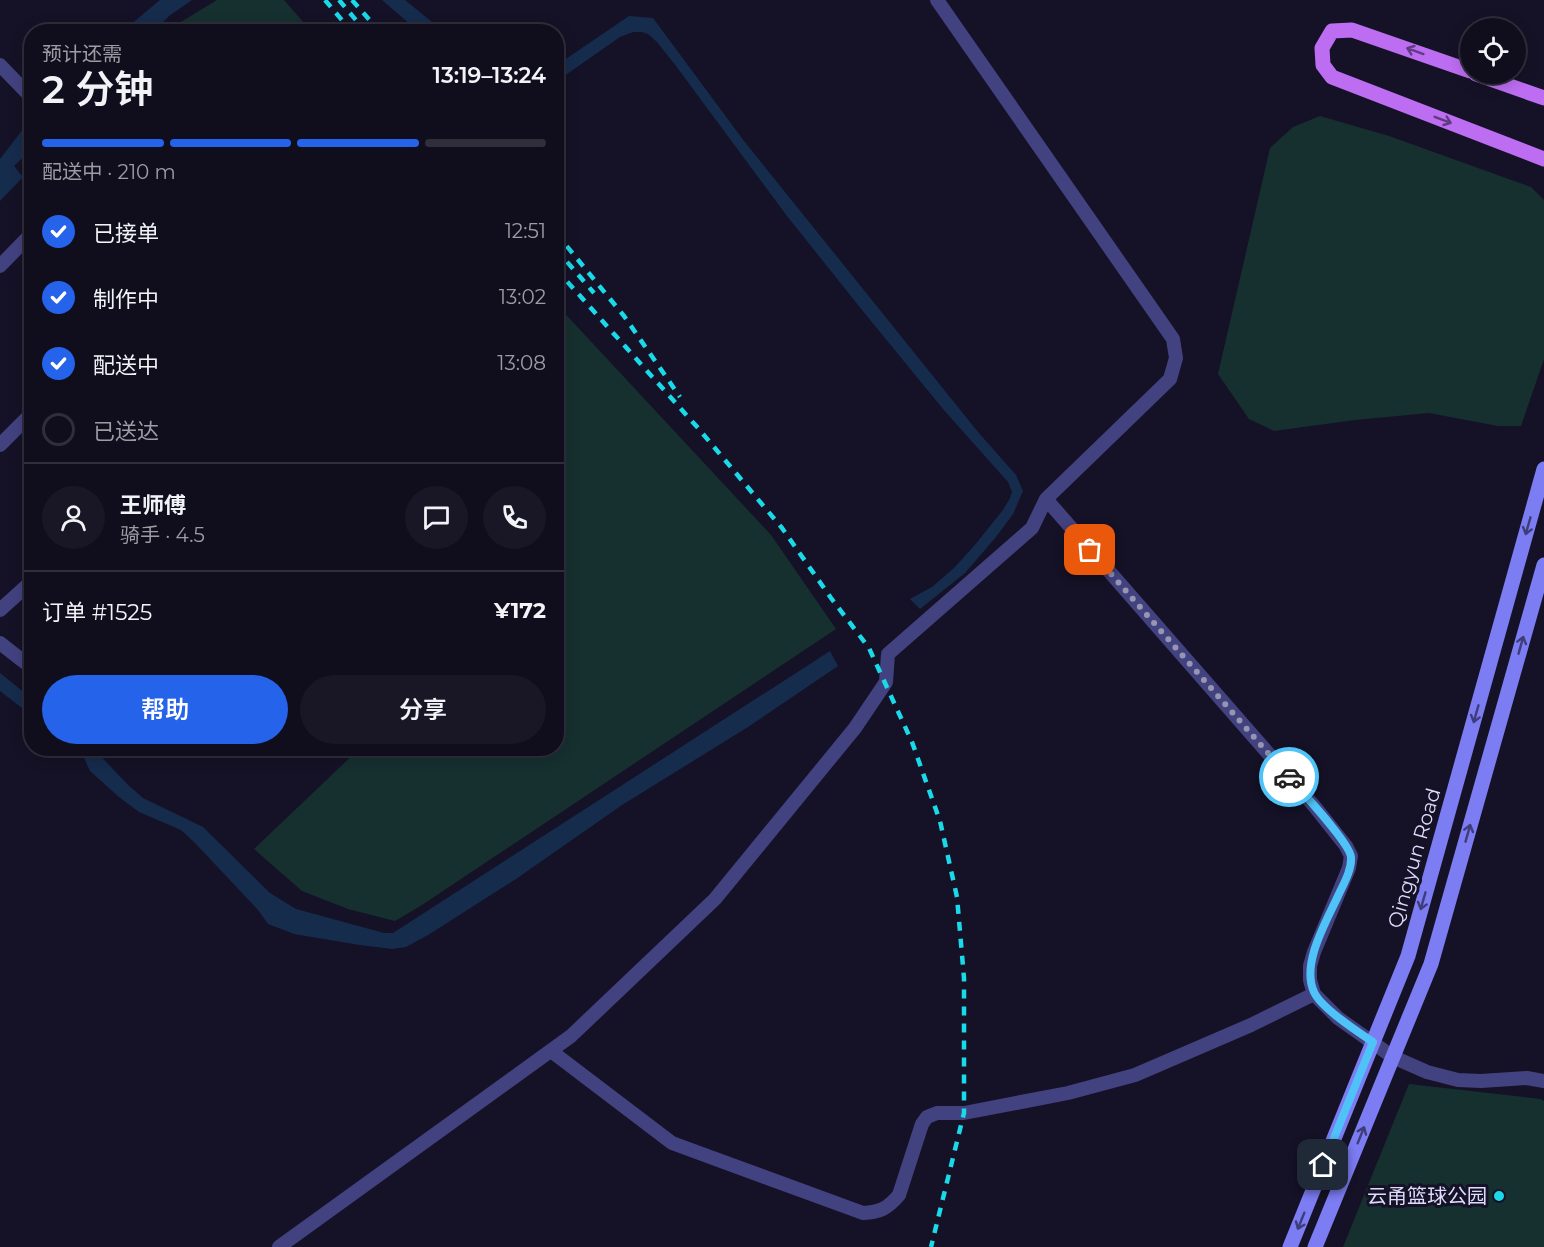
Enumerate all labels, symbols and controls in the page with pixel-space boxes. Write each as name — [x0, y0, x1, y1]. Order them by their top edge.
map controls — [1460, 18, 1526, 84]
button: locate — [1460, 18, 1526, 84]
text: 预计还需 — [42, 42, 122, 66]
one-way arrow — [1406, 45, 1425, 56]
text: 13:19–13:24 — [433, 62, 546, 89]
text: 2 分钟 — [42, 65, 153, 113]
one-way arrow — [1434, 115, 1452, 126]
text: 配送中 · 210 m — [42, 160, 176, 184]
icon: check — [42, 215, 75, 248]
text: 12:51 — [505, 219, 546, 243]
text: 已接单 — [93, 220, 159, 247]
icon: check — [42, 281, 75, 314]
text: 13:02 — [499, 285, 546, 309]
text: 制作中 — [93, 286, 159, 313]
icon: check — [42, 347, 75, 380]
text: 13:08 — [497, 351, 546, 375]
text: 配送中 — [93, 352, 159, 379]
text: 已送达 — [93, 418, 159, 445]
button: person — [42, 486, 105, 549]
button: chat — [405, 486, 468, 549]
button: phone — [483, 486, 546, 549]
text: 王师傅 — [120, 492, 186, 519]
one-way arrow — [1522, 516, 1533, 535]
text: 骑手 · 4.5 — [120, 523, 205, 547]
pin — [1064, 524, 1115, 575]
icon: bag — [1073, 533, 1106, 566]
text: ¥172 — [494, 597, 546, 624]
text: 订单 #1525 — [42, 599, 152, 626]
one-way arrow — [1516, 636, 1528, 655]
button: 帮助 — [42, 675, 288, 744]
button: 分享 — [300, 675, 546, 744]
one-way arrow — [1470, 704, 1481, 723]
courier — [1259, 747, 1319, 807]
icon: car — [1273, 761, 1306, 794]
street label: Qingyun Road — [1383, 785, 1445, 931]
one-way arrow — [1463, 823, 1475, 842]
one-way arrow — [1417, 892, 1429, 911]
one-way arrow — [1356, 1126, 1367, 1144]
pin — [1297, 1139, 1348, 1190]
icon: home — [1306, 1148, 1339, 1181]
place label: 云甬篮球公园 — [1367, 1184, 1487, 1208]
marker: 云甬篮球公园 — [1492, 1189, 1506, 1203]
one-way arrow — [1295, 1211, 1306, 1229]

